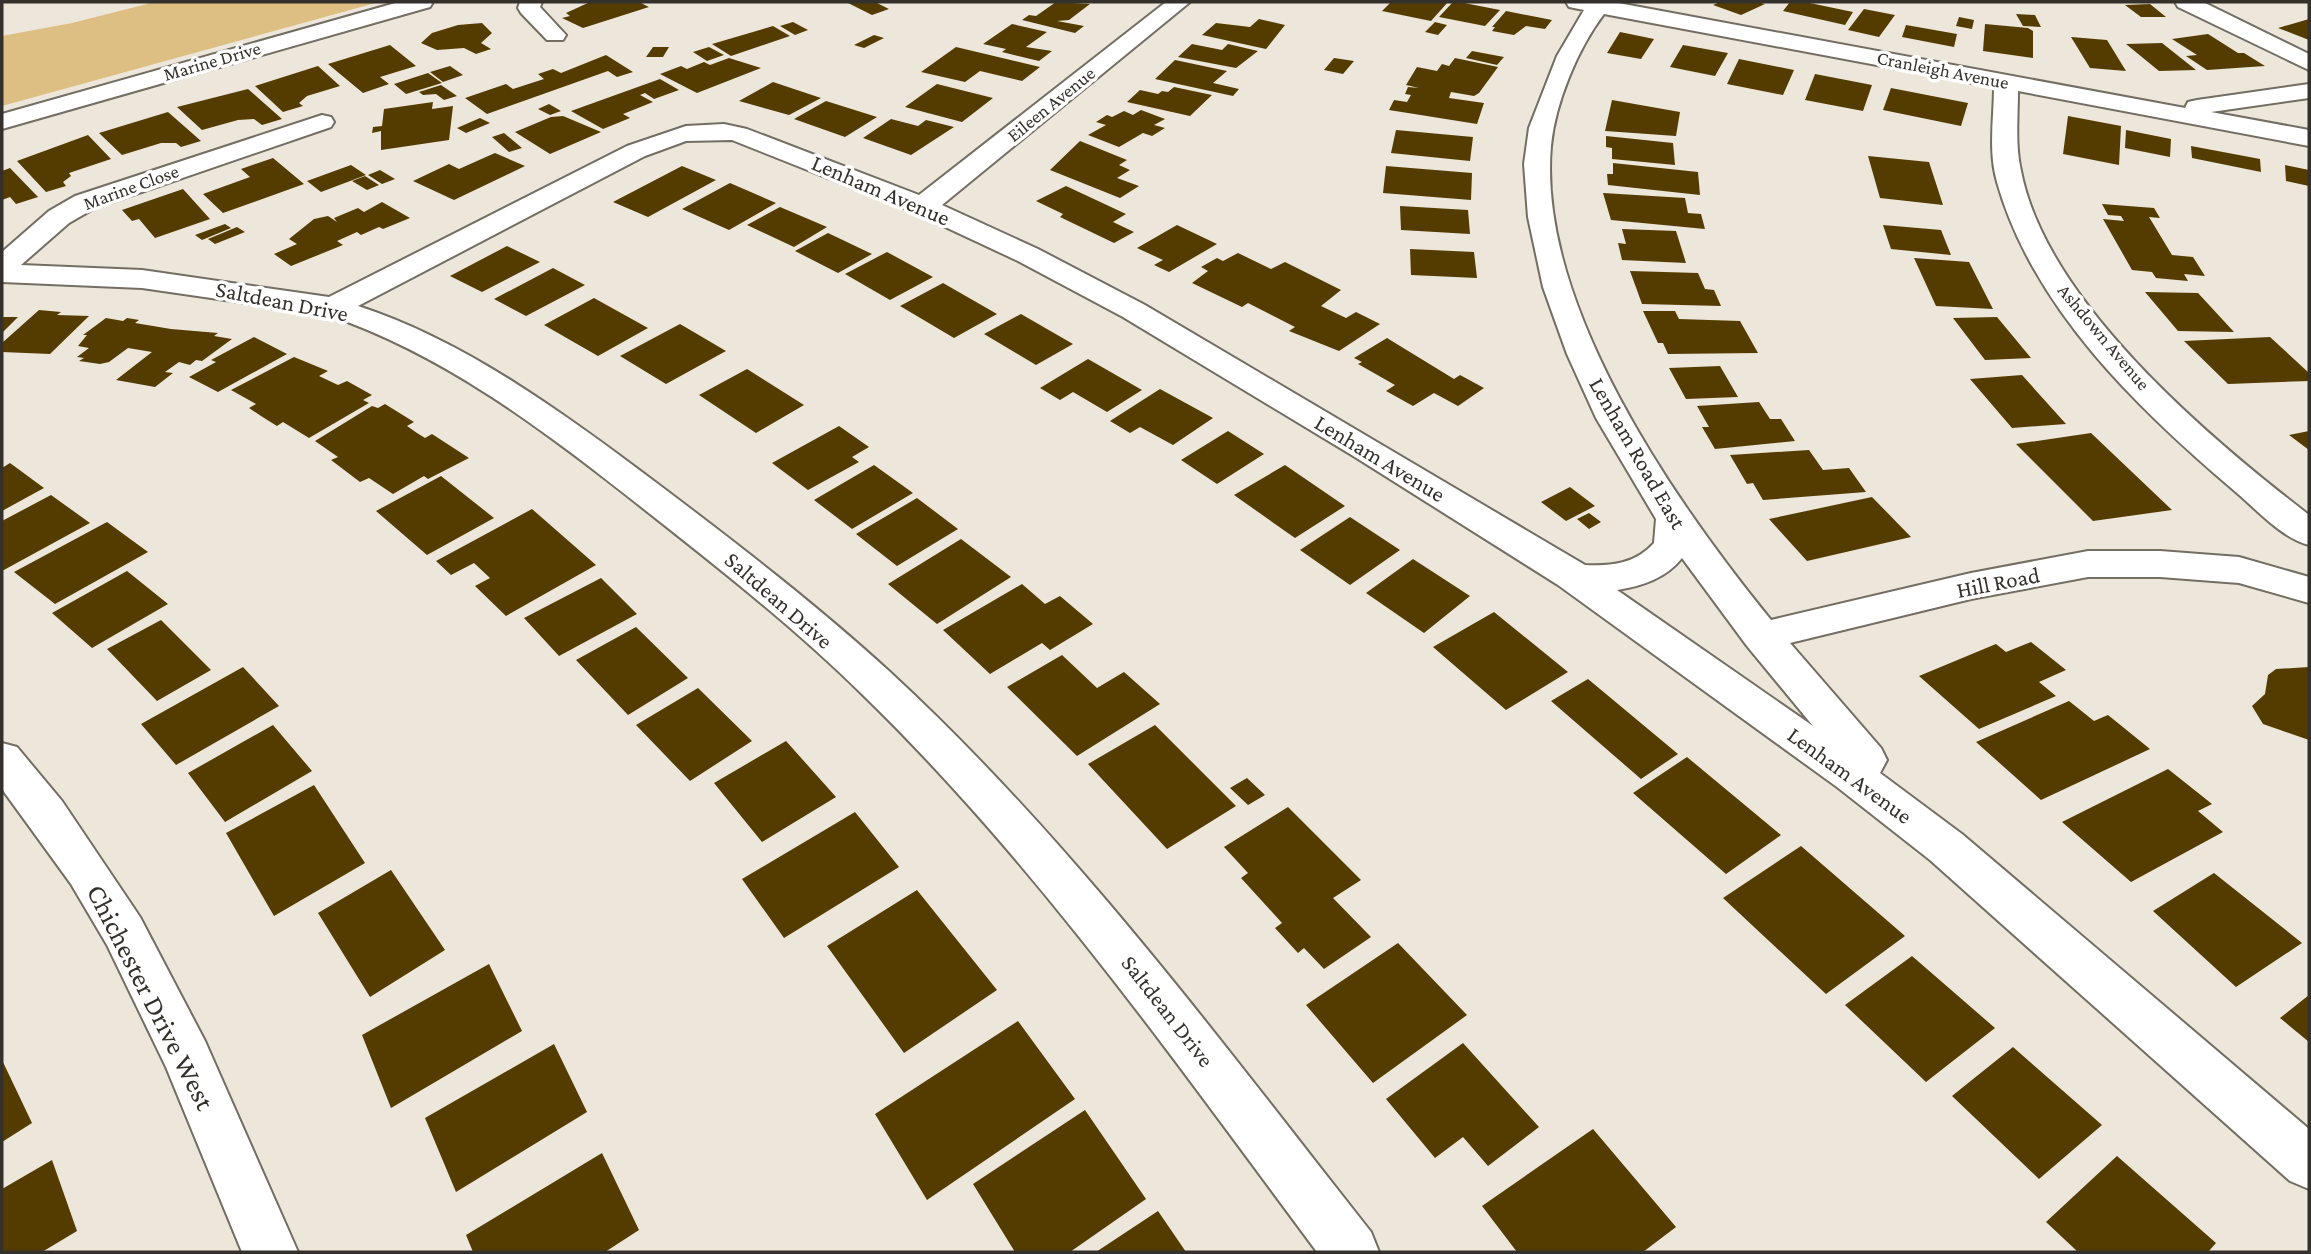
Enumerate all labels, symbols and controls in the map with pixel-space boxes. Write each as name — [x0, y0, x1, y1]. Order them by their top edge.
street label: Marine Drive — [161, 37, 263, 85]
street label: Cranleigh Avenue — [1875, 47, 2011, 93]
street label: Eileen Avenue — [1003, 62, 1099, 146]
street label: Lenham Avenue — [808, 149, 954, 231]
street label: Marine Close — [80, 160, 182, 214]
street label: Saltdean Drive — [214, 275, 350, 327]
street label: Ashdown Avenue — [2054, 280, 2154, 394]
street label: Lenham Road East — [1584, 373, 1692, 534]
street label: Lenham Avenue — [1310, 409, 1450, 507]
street label: Saltdean Drive — [720, 546, 838, 654]
street label: Hill Road — [1954, 561, 2042, 603]
street label: Lenham Avenue — [1783, 721, 1917, 829]
street label: Chichester Drive West — [81, 879, 222, 1115]
street label: Saltdean Drive — [1116, 950, 1220, 1072]

